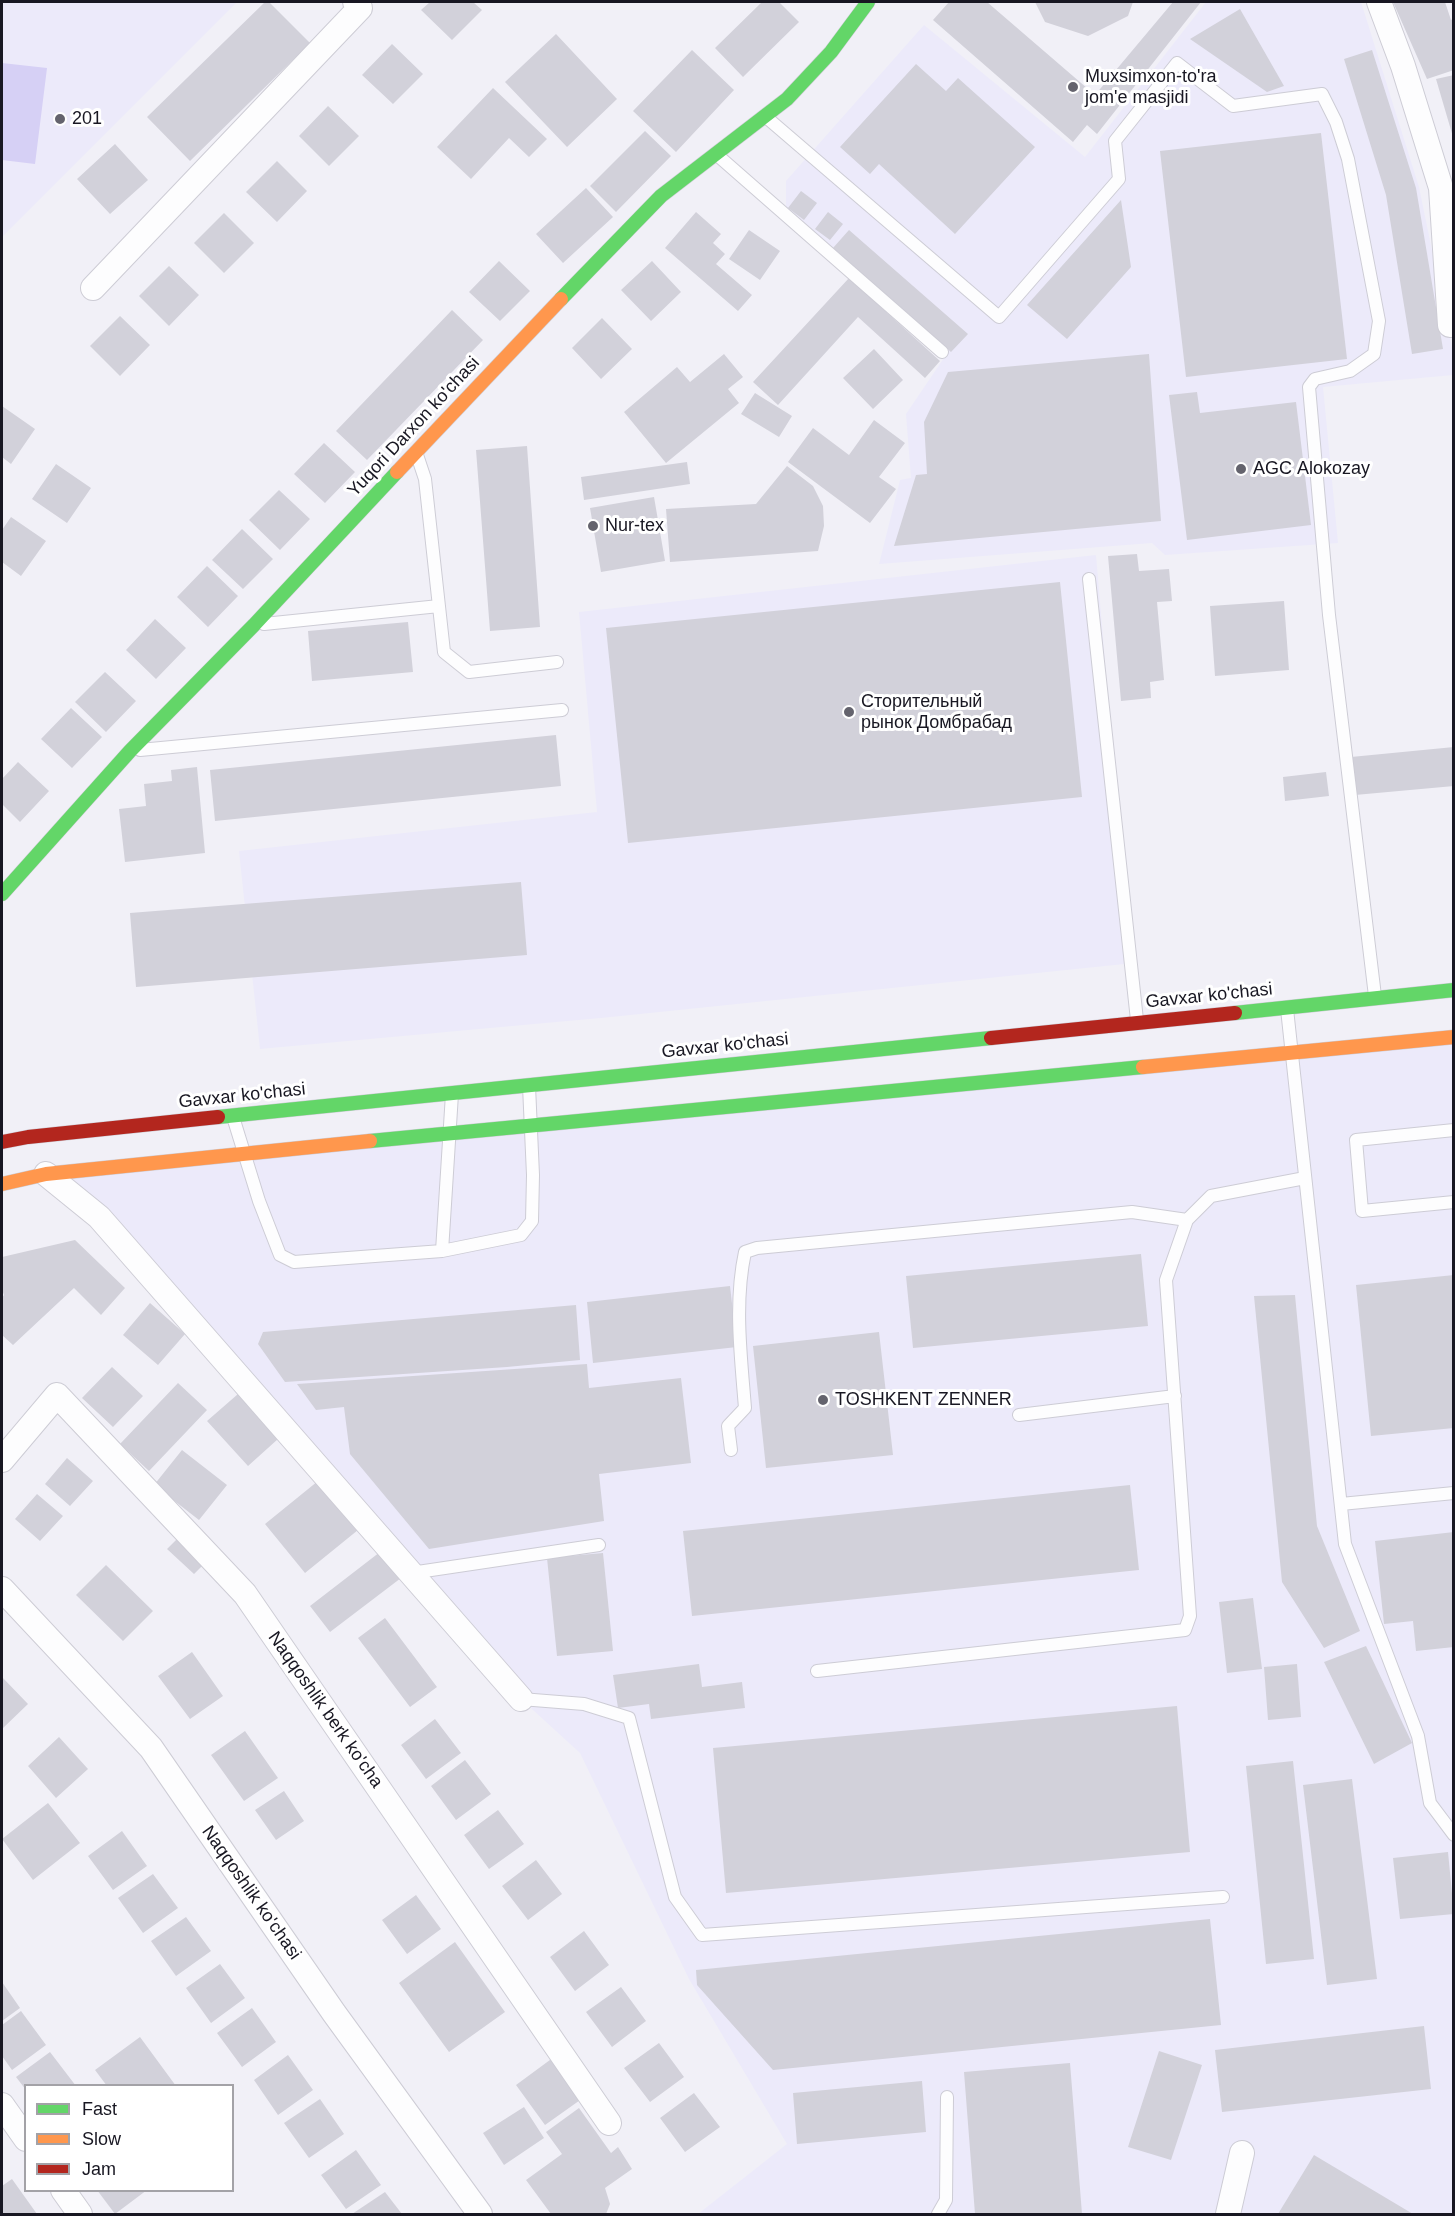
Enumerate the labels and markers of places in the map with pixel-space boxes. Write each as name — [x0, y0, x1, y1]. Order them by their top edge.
place label: Muxsimxon-to'ra jom'e masjidi — [1085, 66, 1216, 109]
marker: Muxsimxon-to'ra jom'e masjidi — [1066, 80, 1080, 94]
place label: 201 — [72, 108, 102, 130]
marker: 201 — [53, 112, 67, 126]
place label: AGC Alokozay — [1253, 458, 1370, 480]
marker: AGC Alokozay — [1234, 462, 1248, 476]
place label: Nur-tex — [605, 515, 664, 537]
marker: Nur-tex — [586, 519, 600, 533]
place label: Сторительный рынок Домбрабад — [861, 691, 1012, 734]
marker: Сторительный рынок Домбрабад — [842, 705, 856, 719]
place label: TOSHKENT ZENNER — [835, 1389, 1012, 1411]
marker: TOSHKENT ZENNER — [816, 1393, 830, 1407]

